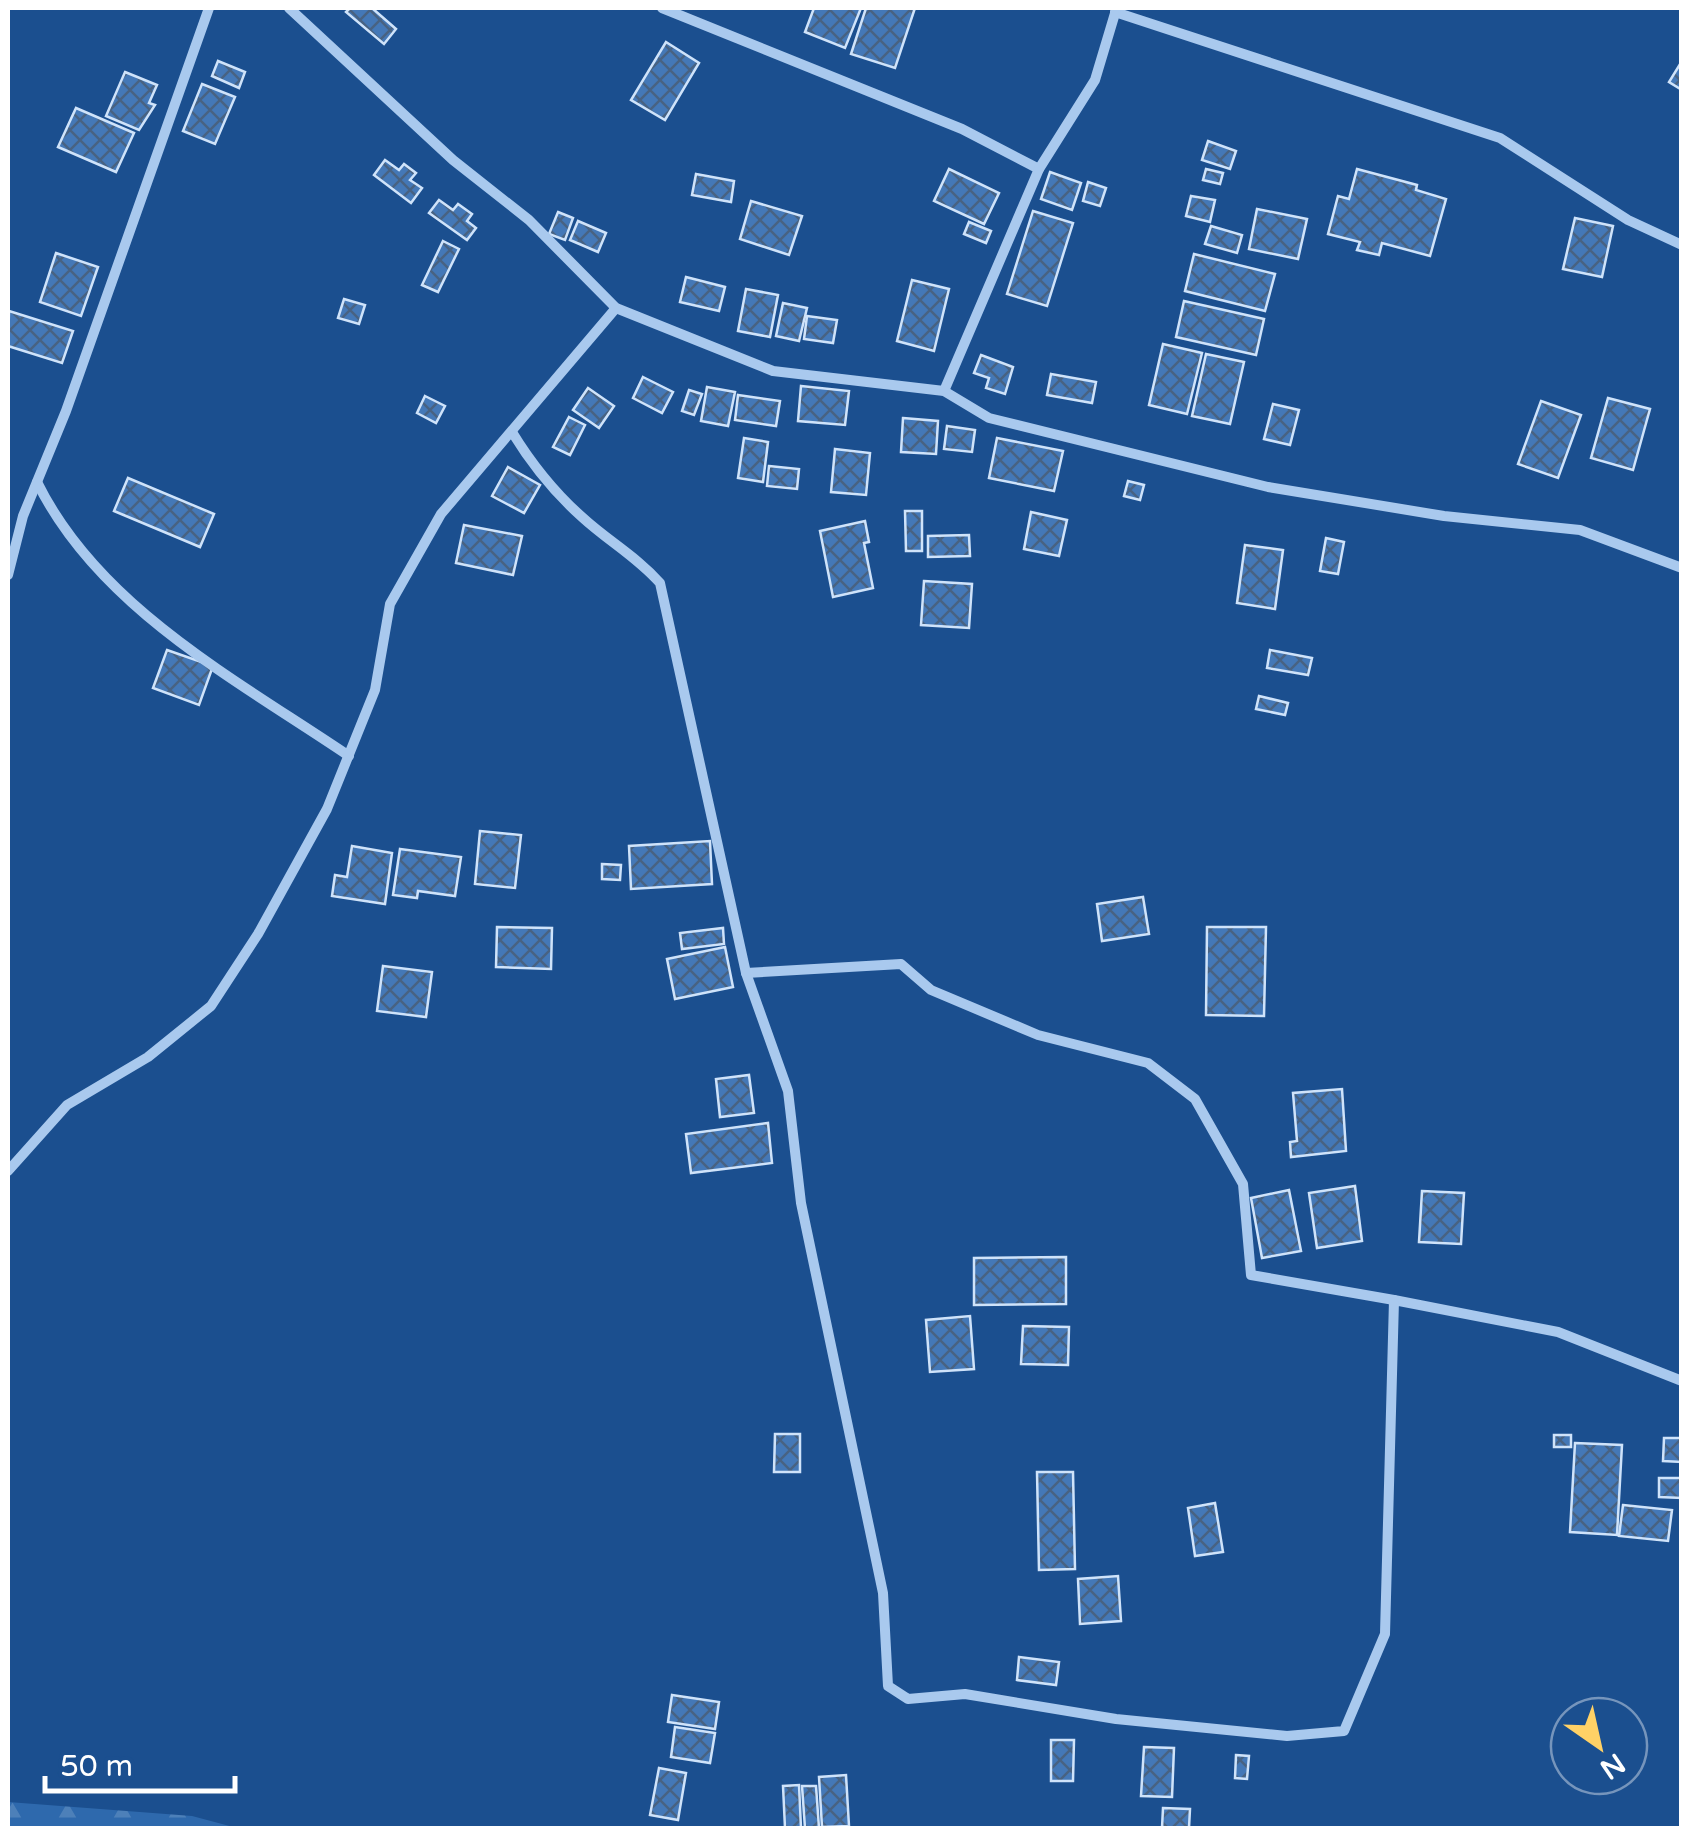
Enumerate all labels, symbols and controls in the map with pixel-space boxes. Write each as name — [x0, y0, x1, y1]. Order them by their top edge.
north arrow — [1549, 1696, 1649, 1796]
scale bar — [45, 1731, 235, 1793]
text: N — [1594, 1746, 1631, 1786]
text: 50 m — [60, 1748, 133, 1785]

